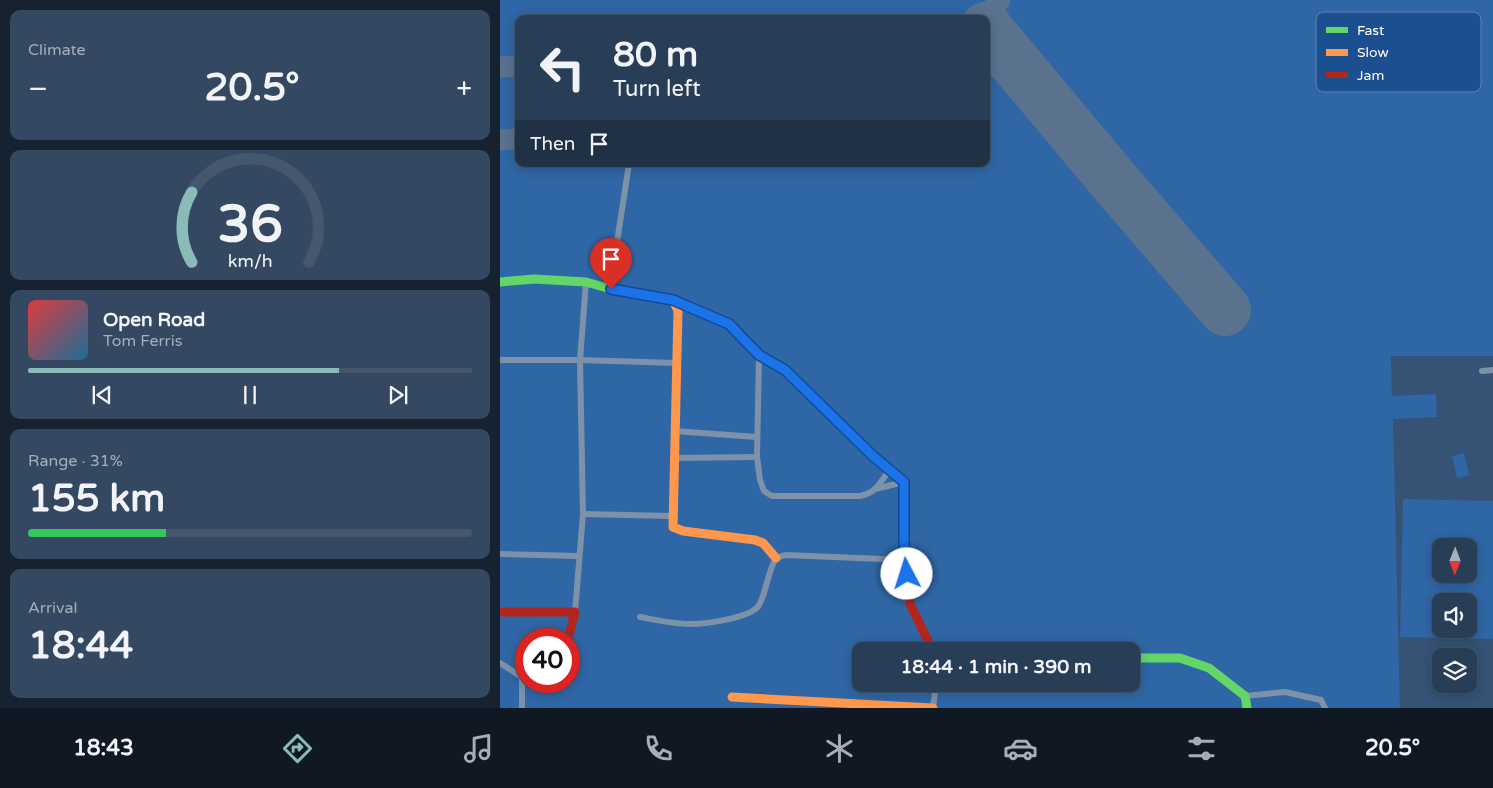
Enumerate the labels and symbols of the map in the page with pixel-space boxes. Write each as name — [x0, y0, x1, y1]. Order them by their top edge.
legend — [1316, 12, 1481, 92]
text: Fast — [1357, 22, 1385, 39]
text: Slow — [1357, 44, 1389, 61]
text: Jam — [1357, 67, 1384, 84]
pin — [590, 238, 632, 289]
north arrow — [1432, 538, 1478, 582]
position arrow — [880, 547, 932, 599]
speed limit sign: 40 — [515, 628, 580, 693]

